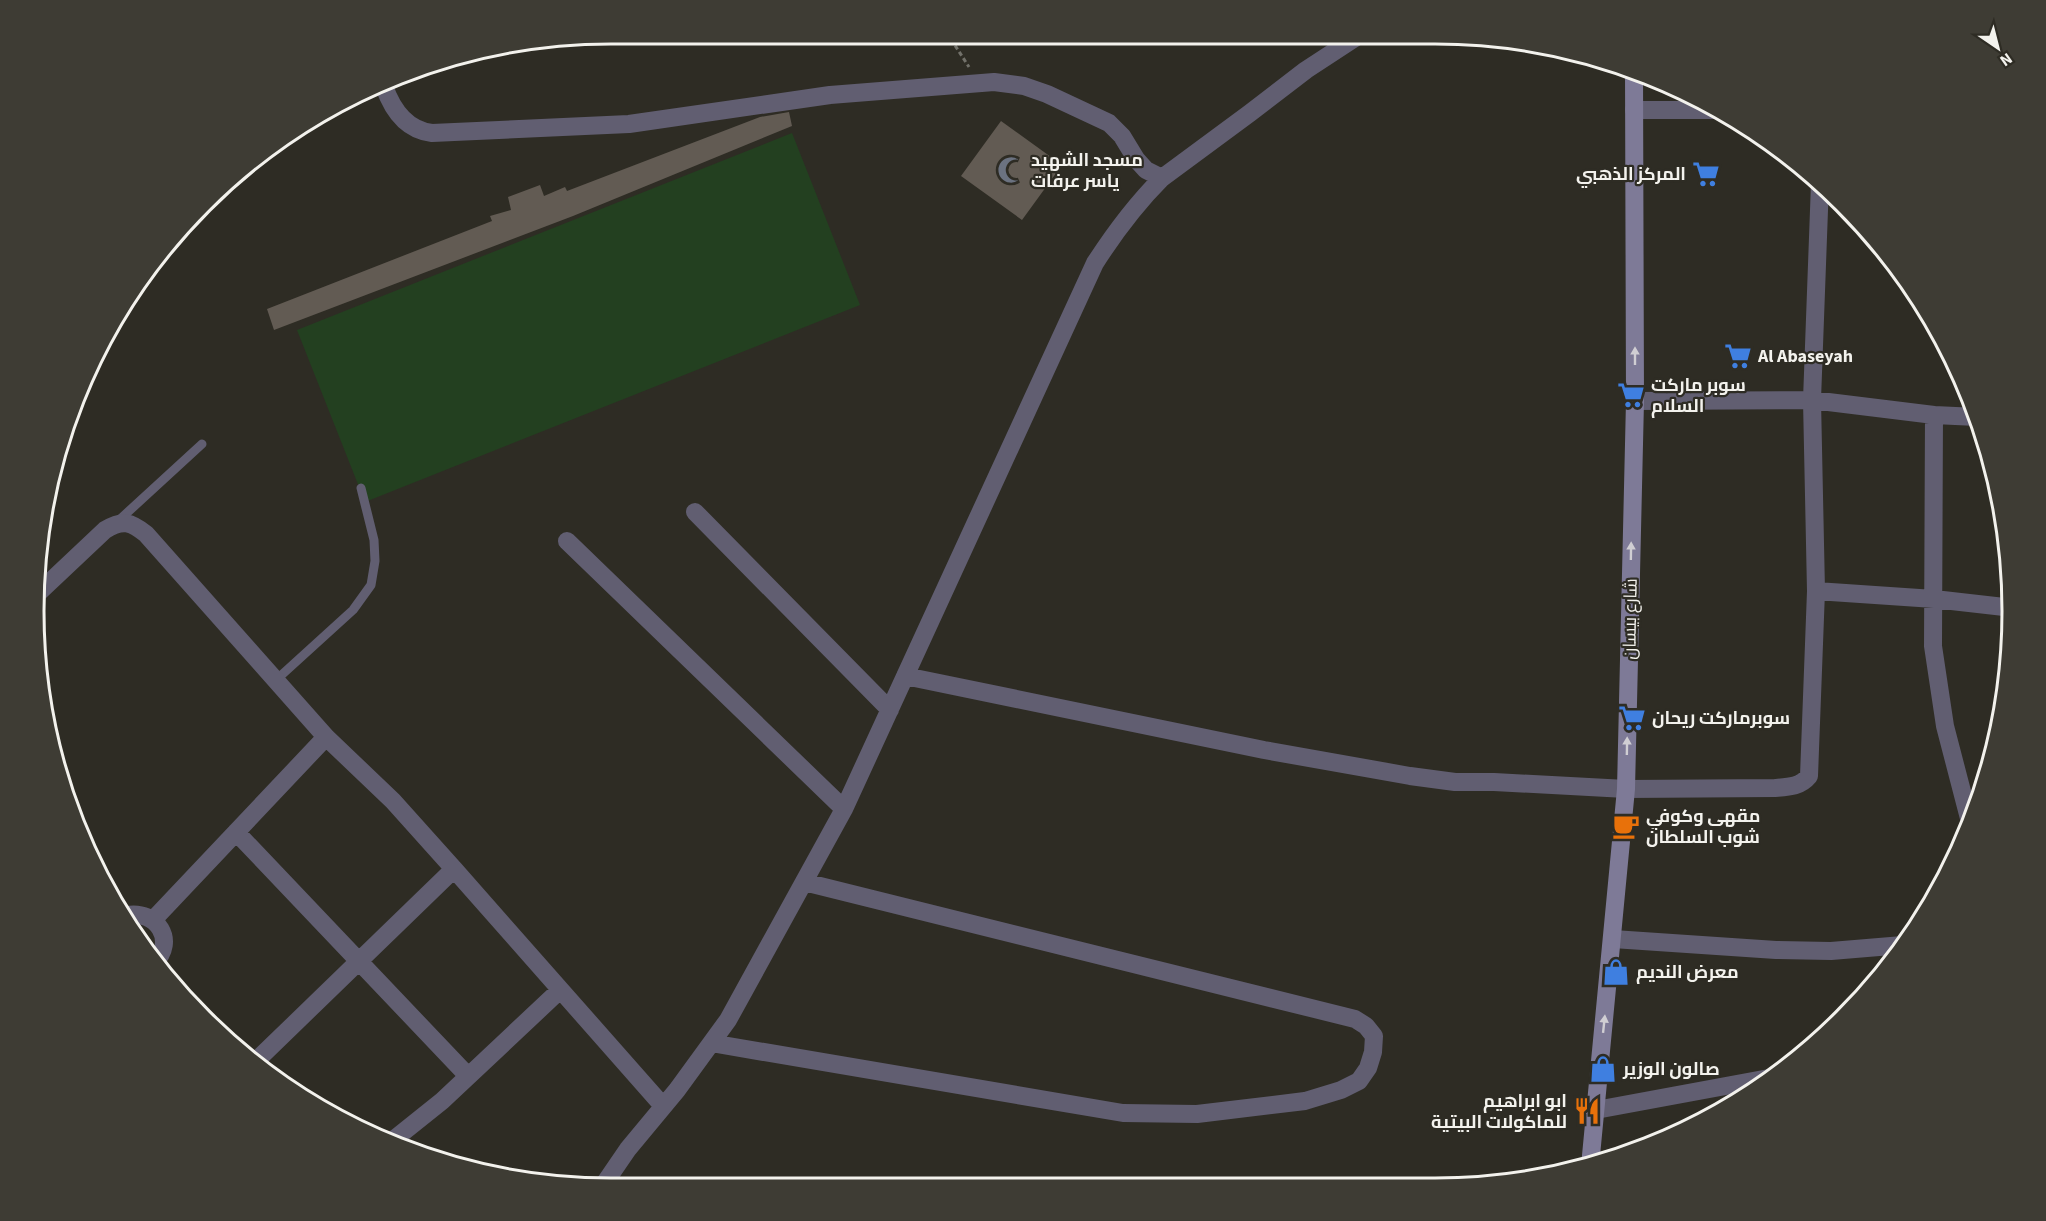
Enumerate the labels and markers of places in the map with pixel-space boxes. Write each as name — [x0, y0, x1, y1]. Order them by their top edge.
place label: مسجد الشهيد ياسر عرفات — [1031, 148, 1143, 194]
mosque icon: مسجد الشهيد ياسر عرفات — [996, 155, 1026, 185]
supermarket icon: المركز الذهبي — [1691, 159, 1721, 189]
place label: المركز الذهبي — [1576, 162, 1686, 189]
supermarket icon: Al Abaseyah — [1723, 341, 1753, 371]
place label: Al Abaseyah — [1757, 344, 1853, 369]
place label: سوبر ماركت السلام — [1651, 373, 1746, 419]
supermarket icon: سوبر ماركت السلام — [1616, 380, 1646, 410]
supermarket icon: سوبرماركت ريحان — [1617, 703, 1647, 733]
place label: سوبرماركت ريحان — [1652, 706, 1790, 731]
place label: مقهى وكوفي شوب السلطان — [1646, 804, 1760, 850]
cafe icon: مقهى وكوفي شوب السلطان — [1611, 811, 1641, 841]
shop icon: معرض النديم — [1601, 957, 1631, 987]
place label: معرض النديم — [1636, 960, 1739, 985]
shop icon: صالون الوزير — [1588, 1054, 1618, 1084]
place label: صالون الوزير — [1622, 1057, 1720, 1082]
place label: ابو ابراهيم للماكولات البيتية — [1431, 1089, 1567, 1135]
restaurant icon: ابو ابراهيم للماكولات البيتية — [1572, 1096, 1602, 1126]

